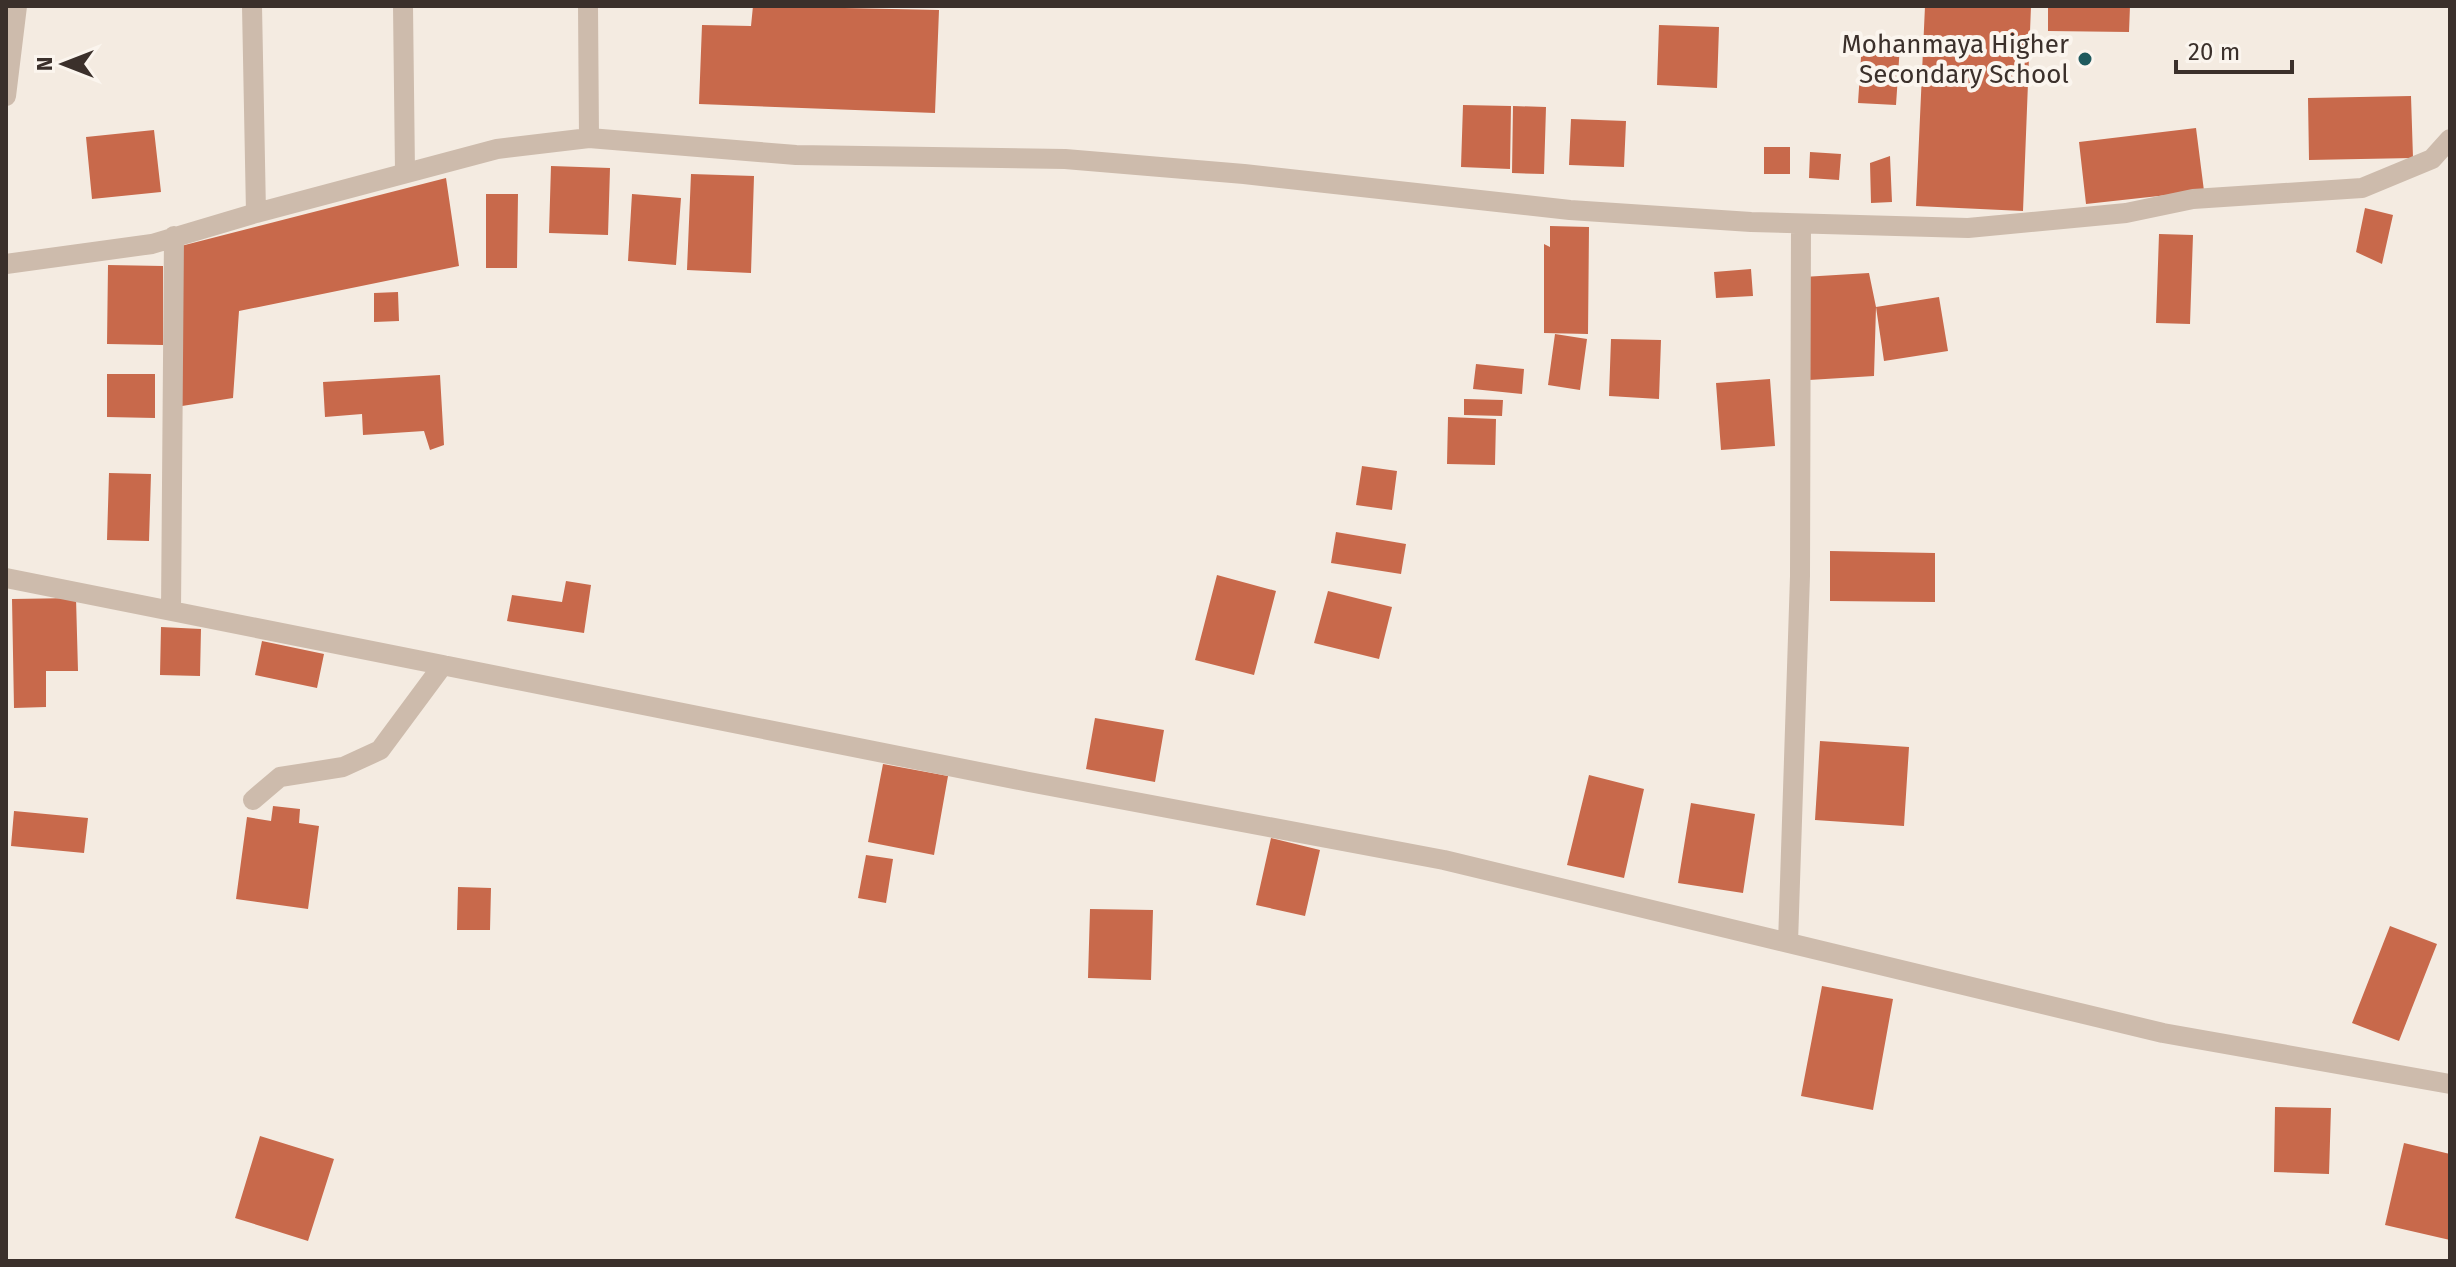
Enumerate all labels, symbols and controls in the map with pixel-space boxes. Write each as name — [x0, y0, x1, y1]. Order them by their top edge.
north arrow — [24, 24, 104, 104]
scale bar — [2176, 24, 2292, 74]
place label: Mohanmaya Higher Secondary School — [1842, 29, 2069, 90]
text: 20 m — [2188, 38, 2240, 66]
marker: Mohanmaya Higher Secondary School — [2076, 50, 2094, 68]
text: N — [31, 57, 58, 71]

